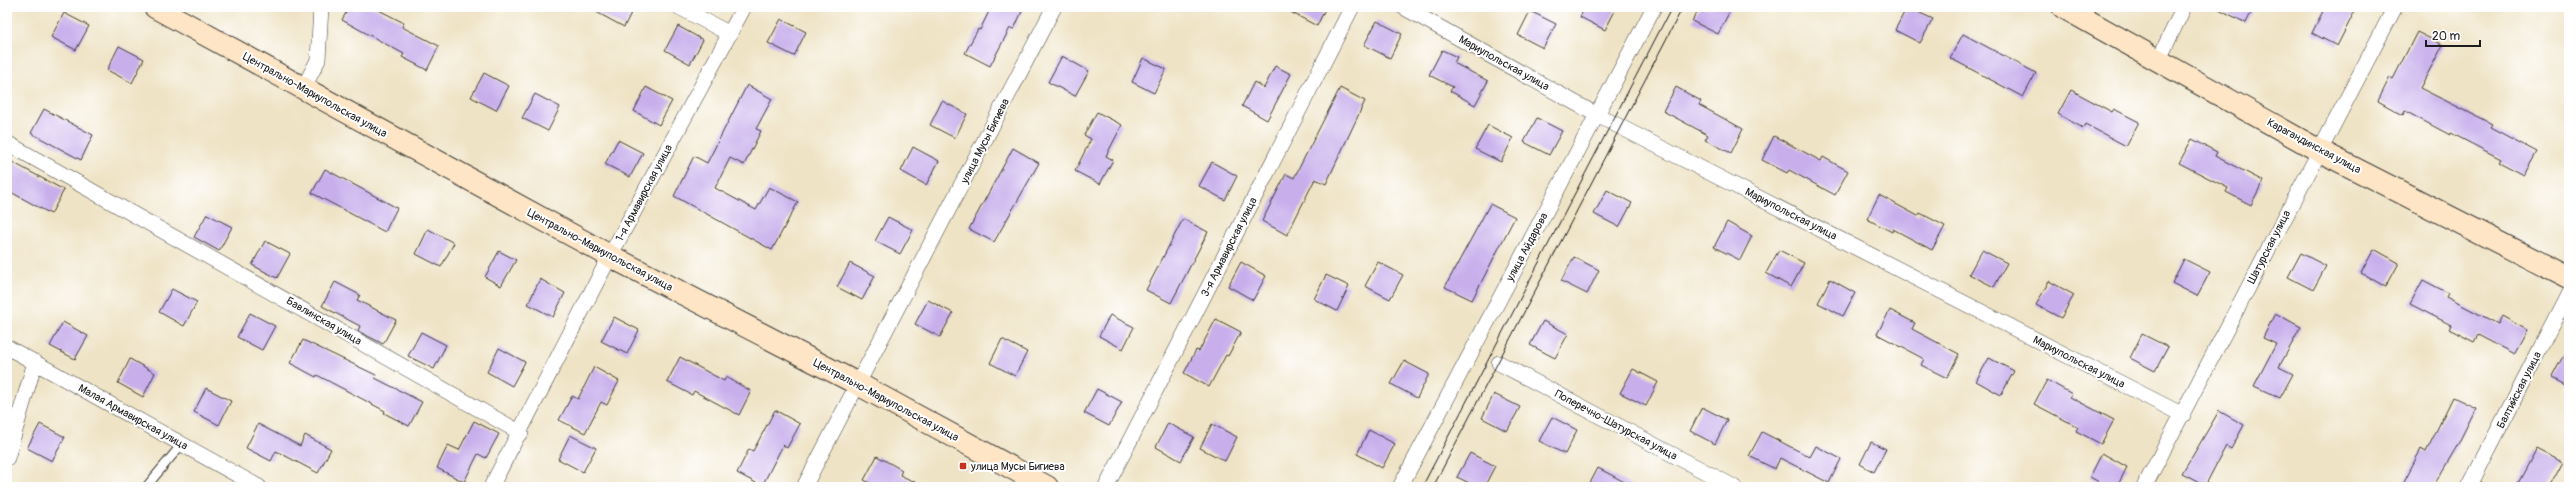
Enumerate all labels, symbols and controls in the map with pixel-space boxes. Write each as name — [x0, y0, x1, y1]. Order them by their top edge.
scale bar — [2426, 22, 2480, 48]
text: 20 m — [2432, 29, 2461, 44]
street label: Мариупольская улица — [1456, 33, 1552, 93]
street label: Центрально-Мариупольская улица — [241, 50, 389, 140]
street label: улица Мусы Бигиева — [958, 96, 1012, 187]
street label: Карагандинская улица — [2265, 116, 2363, 176]
street label: 1-я Армавирская улица — [613, 142, 675, 244]
street label: Мариупольская улица — [1743, 185, 1839, 243]
street label: 3-я Армавирская улица — [1198, 195, 1260, 299]
street label: Центрально-Мариупольская улица — [525, 206, 675, 294]
street label: Шатурская улица — [2245, 208, 2293, 286]
street label: улица Айдарова — [1503, 211, 1550, 284]
street label: Бавлинская улица — [284, 294, 364, 348]
street label: Мариупольская улица — [2031, 333, 2127, 391]
street label: Балтийская улица — [2494, 349, 2544, 431]
street label: Центрально-Мариупольская улица — [811, 356, 961, 444]
street label: Малая Армавирская улица — [76, 381, 190, 453]
street label: Поперечно-Шатурская улица — [1553, 387, 1679, 463]
place label: улица Мусы Бигиева — [970, 460, 1065, 473]
marker: улица Мусы Бигиева — [958, 461, 968, 471]

